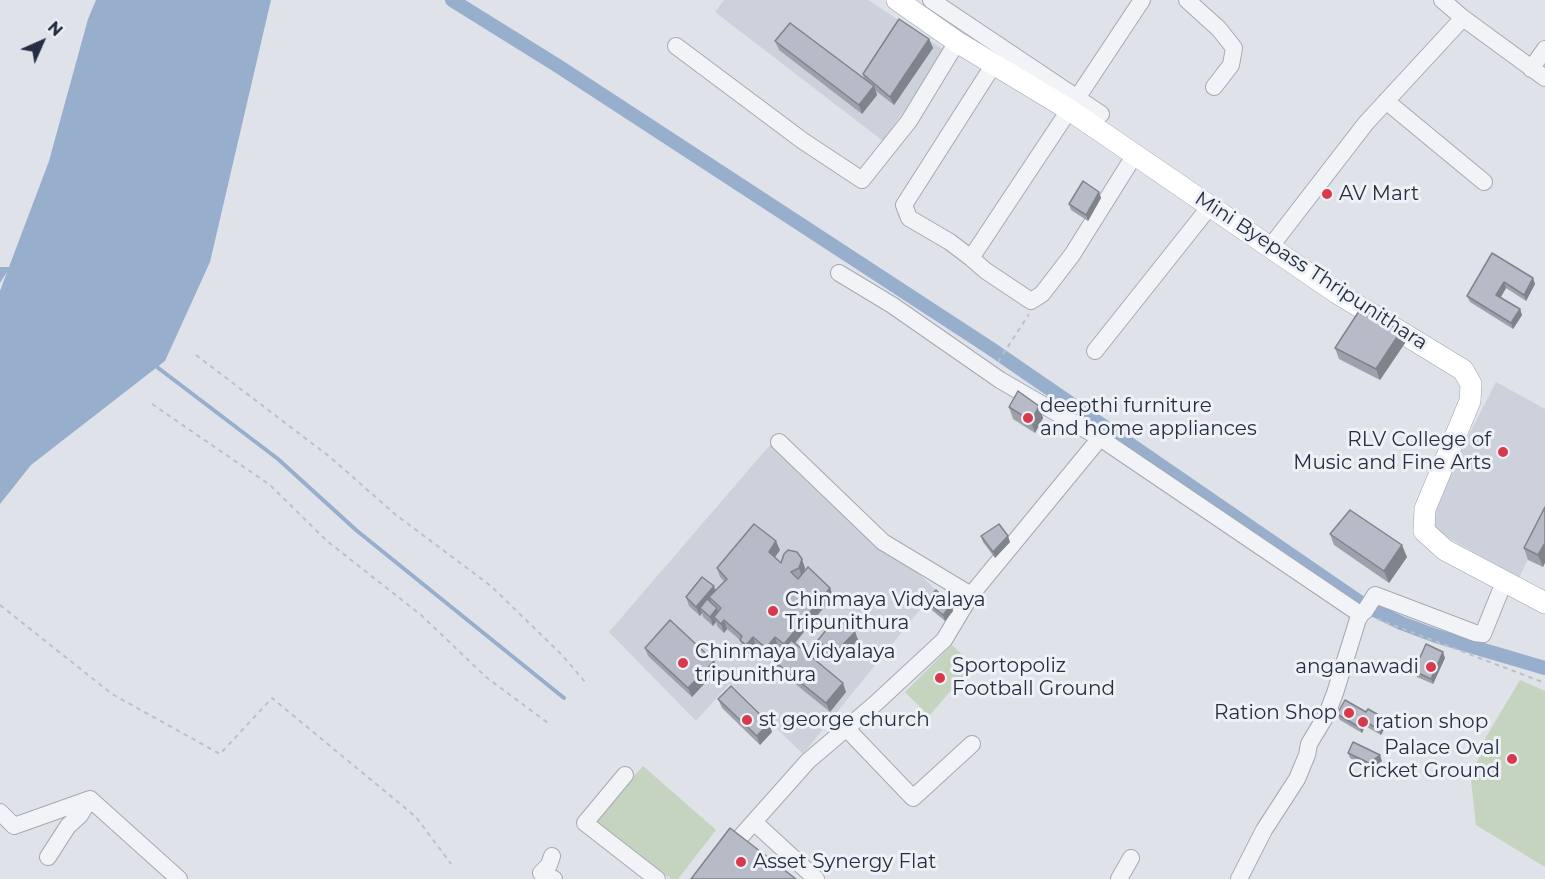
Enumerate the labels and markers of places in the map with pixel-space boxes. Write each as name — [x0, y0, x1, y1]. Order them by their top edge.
place label: AV Mart — [1339, 182, 1419, 206]
marker: AV Mart — [1320, 187, 1334, 201]
place label: deepthi furniture and home appliances — [1040, 394, 1257, 441]
marker: deepthi furniture and home appliances — [1021, 411, 1035, 425]
place label: RLV College of Music and Fine Arts — [1293, 428, 1491, 475]
marker: RLV College of Music and Fine Arts — [1496, 445, 1510, 459]
place label: Chinmaya Vidyalaya Tripunithura — [785, 588, 985, 635]
marker: Chinmaya Vidyalaya Tripunithura — [766, 604, 780, 618]
place label: Chinmaya Vidyalaya tripunithura — [695, 640, 895, 687]
place label: Sportopoliz Football Ground — [952, 654, 1115, 701]
place label: anganawadi — [1295, 655, 1419, 679]
marker: Chinmaya Vidyalaya tripunithura — [676, 656, 690, 670]
marker: anganawadi — [1424, 660, 1438, 674]
marker: Sportopoliz Football Ground — [933, 671, 947, 685]
place label: Ration Shop — [1214, 701, 1337, 725]
marker: Ration Shop — [1342, 706, 1356, 720]
place label: st george church — [759, 708, 930, 732]
place label: ration shop — [1375, 710, 1488, 734]
marker: st george church — [740, 713, 754, 727]
marker: ration shop — [1356, 715, 1370, 729]
place label: Palace Oval Cricket Ground — [1348, 736, 1500, 783]
marker: Palace Oval Cricket Ground — [1505, 752, 1519, 766]
place label: Asset Synergy Flat — [753, 850, 936, 874]
marker: Asset Synergy Flat — [734, 855, 748, 869]

